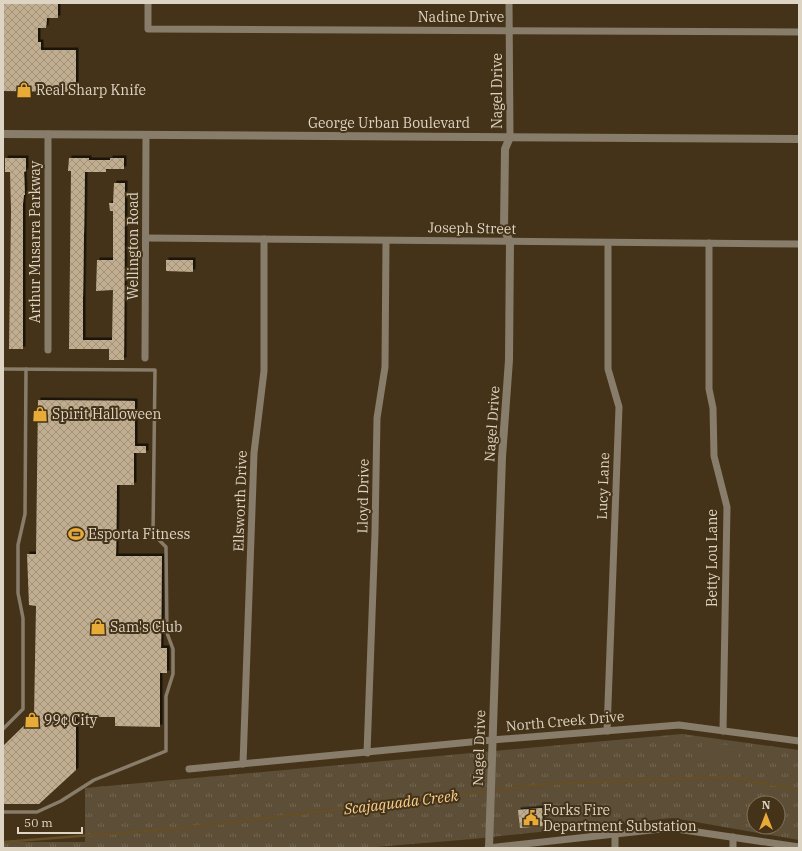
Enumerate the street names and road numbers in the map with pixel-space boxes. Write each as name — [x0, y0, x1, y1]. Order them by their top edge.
street label: Nadine Drive — [418, 8, 504, 26]
street label: Nagel Drive — [488, 53, 506, 129]
street label: George Urban Boulevard — [308, 114, 471, 132]
street label: Arthur Musarra Parkway — [26, 160, 44, 323]
street label: Wellington Road — [124, 191, 142, 300]
street label: Joseph Street — [428, 218, 516, 238]
street label: Nagel Drive — [480, 385, 504, 463]
street label: Ellsworth Drive — [229, 450, 251, 552]
street label: Lucy Lane — [593, 452, 613, 520]
street label: Lloyd Drive — [353, 458, 373, 534]
street label: Betty Lou Lane — [703, 509, 721, 607]
street label: North Creek Drive — [505, 707, 625, 735]
street label: Nagel Drive — [469, 710, 489, 786]

